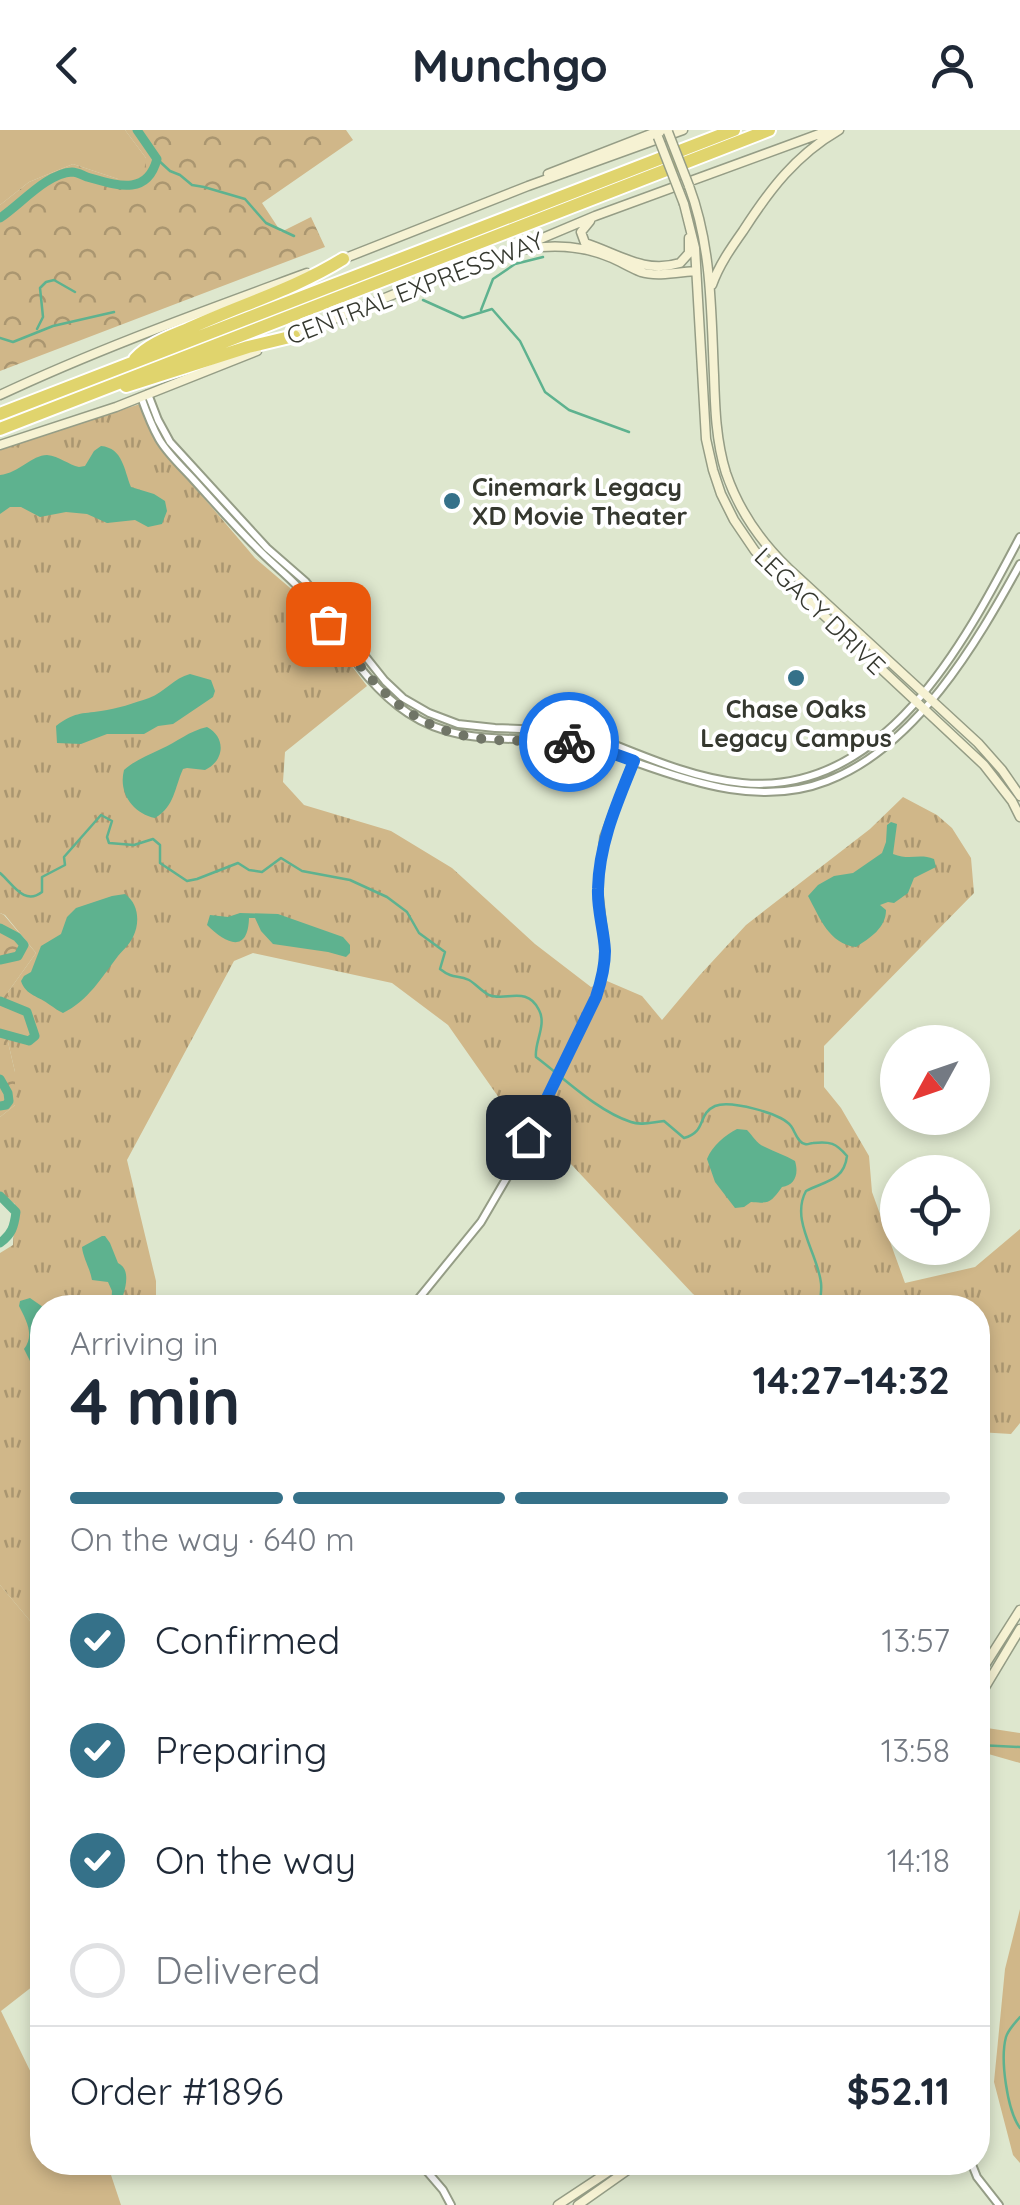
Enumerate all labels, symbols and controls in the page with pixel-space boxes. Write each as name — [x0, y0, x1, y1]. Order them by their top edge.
text: Munchgo — [412, 37, 608, 93]
icon: back — [40, 38, 95, 93]
icon: person — [925, 38, 980, 93]
street label: CENTRAL EXPRESSWAY — [282, 224, 548, 351]
place label: Cinemark Legacy XD Movie Theater — [472, 471, 688, 531]
marker: Cinemark Legacy XD Movie Theater — [441, 490, 463, 512]
street label: LEGACY DRIVE — [748, 540, 892, 681]
pin — [286, 582, 371, 667]
icon: bag — [301, 597, 356, 652]
marker: Chase Oaks Legacy Campus — [785, 667, 807, 689]
courier — [519, 692, 619, 792]
place label: Chase Oaks Legacy Campus — [700, 693, 892, 753]
icon: bike — [542, 715, 597, 770]
north arrow — [880, 1025, 990, 1135]
map controls — [880, 1025, 990, 1265]
pin — [486, 1095, 571, 1180]
icon: home — [501, 1110, 556, 1165]
button: locate — [880, 1155, 990, 1265]
text: Arriving in — [70, 1323, 219, 1363]
text: 14:27–14:32 — [752, 1356, 950, 1404]
text: 4 min — [70, 1360, 240, 1441]
text: On the way · 640 m — [70, 1519, 355, 1559]
icon: check — [70, 1613, 125, 1668]
text: Confirmed — [155, 1616, 340, 1664]
text: 13:57 — [882, 1620, 950, 1660]
icon: check — [70, 1723, 125, 1778]
text: Preparing — [155, 1726, 327, 1774]
text: 13:58 — [881, 1730, 950, 1770]
icon: check — [70, 1833, 125, 1888]
text: On the way — [155, 1836, 356, 1884]
text: 14:18 — [887, 1840, 950, 1880]
text: Delivered — [155, 1946, 321, 1994]
text: Order #1896 — [70, 2067, 284, 2115]
text: $52.11 — [847, 2067, 950, 2115]

